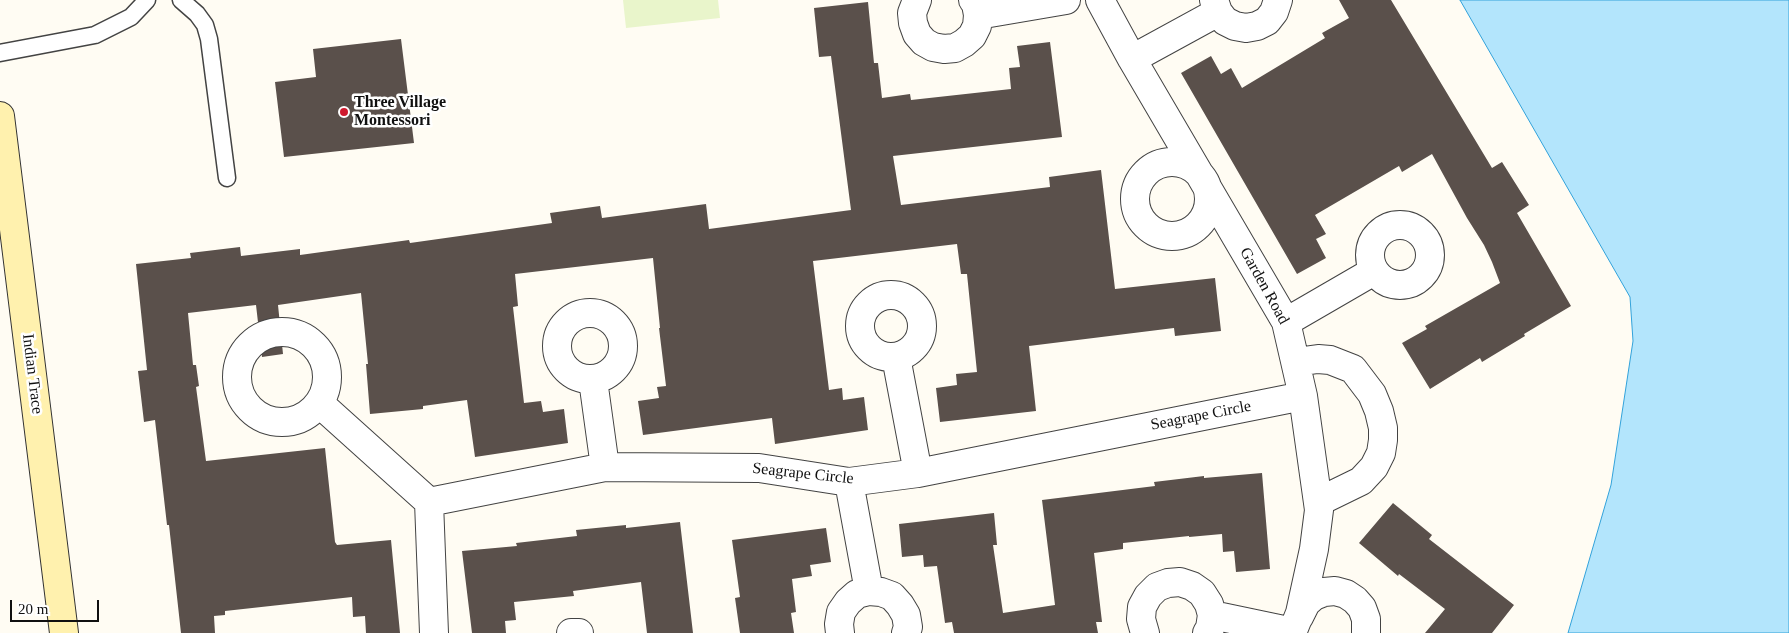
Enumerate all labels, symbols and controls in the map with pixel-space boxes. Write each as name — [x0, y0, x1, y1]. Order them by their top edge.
place label: Three Village Montessori — [354, 93, 446, 131]
marker: Three Village Montessori — [338, 106, 350, 118]
street label: Garden Road — [1235, 244, 1293, 328]
street label: Indian Trace — [18, 333, 46, 415]
street label: Seagrape Circle — [1149, 397, 1253, 435]
street label: Seagrape Circle — [751, 459, 855, 489]
scale bar — [12, 590, 101, 622]
text: 20 m — [18, 601, 48, 617]

